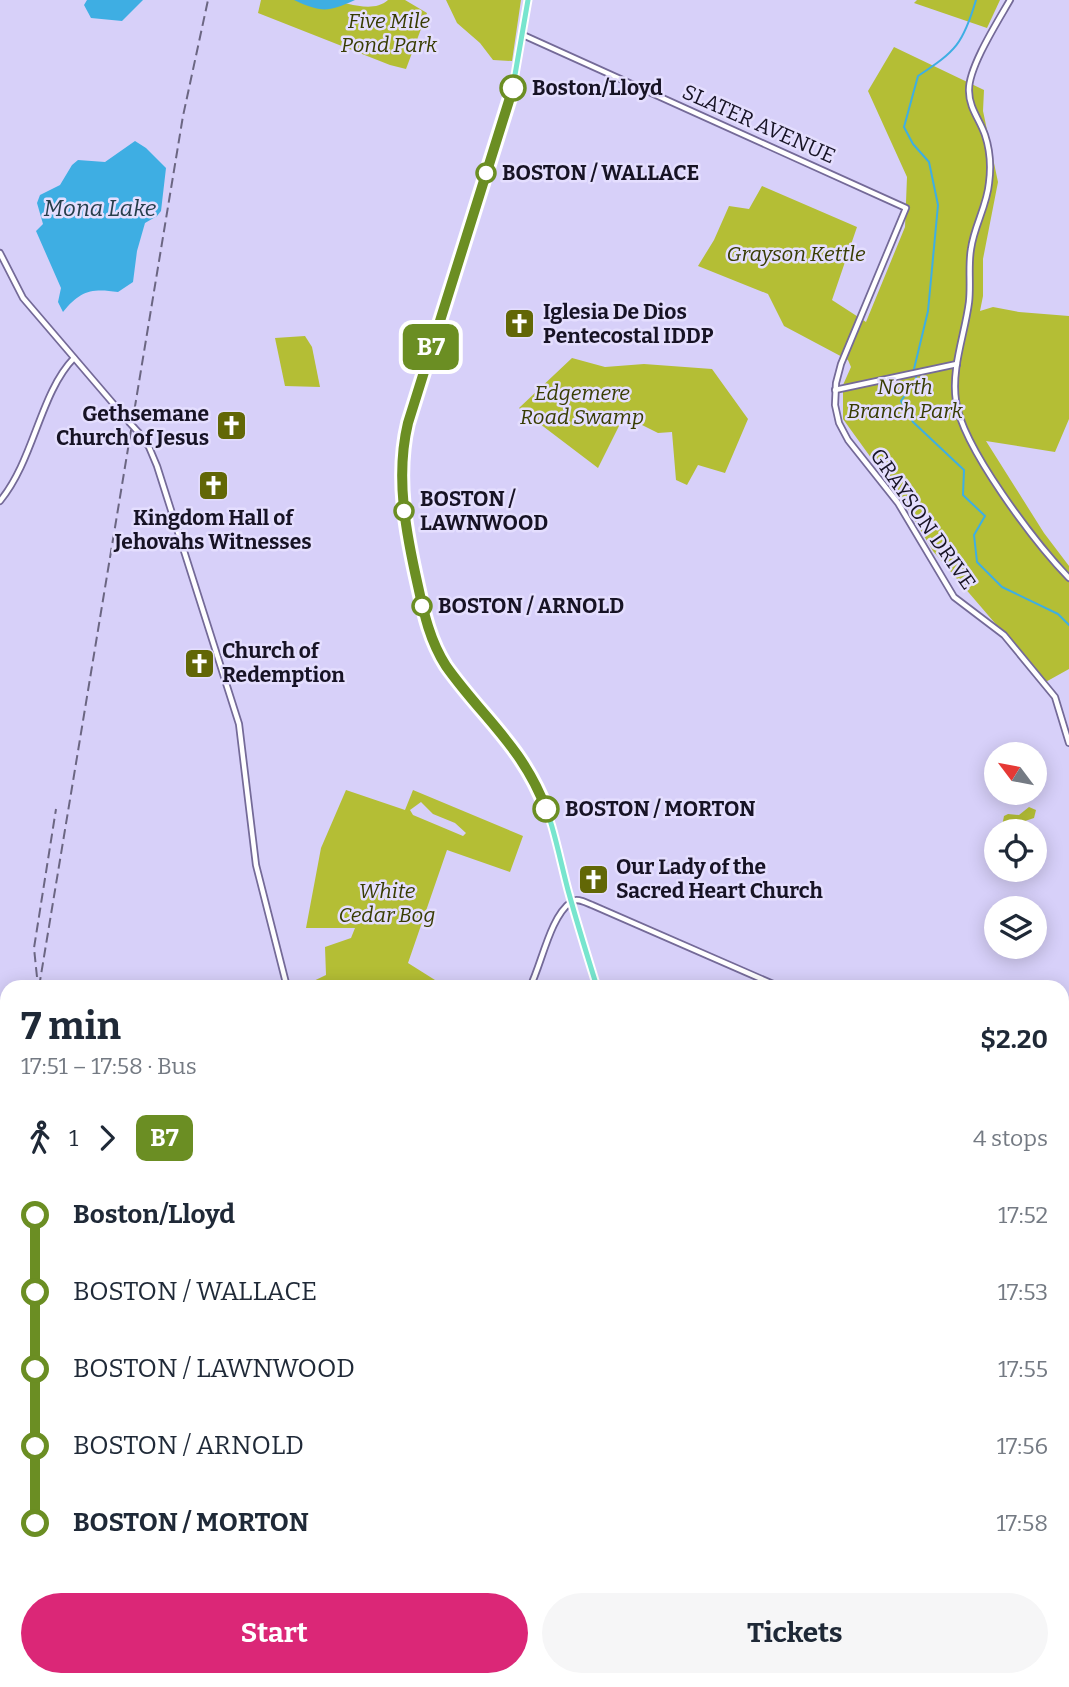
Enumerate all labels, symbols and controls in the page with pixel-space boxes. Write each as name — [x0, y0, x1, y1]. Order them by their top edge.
park label: Five Mile Pond Park — [341, 8, 438, 58]
marker: Boston/Lloyd — [500, 75, 526, 101]
place label: Boston/Lloyd — [532, 75, 663, 101]
street label: SLATER AVENUE — [678, 79, 840, 169]
place label: BOSTON / WALLACE — [502, 160, 699, 186]
marker: BOSTON / WALLACE — [476, 163, 496, 183]
water label: Mona Lake — [44, 194, 157, 222]
park label: Grayson Kettle — [726, 241, 866, 267]
place label: Iglesia De Dios Pentecostal IDDP — [543, 299, 714, 349]
church icon: Iglesia De Dios Pentecostal IDDP — [503, 307, 537, 341]
line badge: B7 — [400, 324, 462, 370]
text: B7 — [417, 333, 445, 361]
park label: North Branch Park — [847, 374, 964, 424]
park label: Edgemere Road Swamp — [520, 380, 644, 430]
place label: Gethsemane Church of Jesus — [56, 401, 209, 451]
church icon: Gethsemane Church of Jesus — [215, 409, 249, 443]
street label: GRAYSON DRIVE — [865, 443, 981, 595]
church icon: Kingdom Hall of Jehovahs Witnesses — [196, 469, 230, 503]
place label: BOSTON / LAWNWOOD — [420, 486, 548, 536]
marker: BOSTON / LAWNWOOD — [394, 501, 414, 521]
place label: Kingdom Hall of Jehovahs Witnesses — [113, 505, 312, 555]
place label: BOSTON / ARNOLD — [438, 593, 624, 619]
marker: BOSTON / ARNOLD — [412, 596, 432, 616]
place label: Church of Redemption — [222, 638, 345, 688]
church icon: Church of Redemption — [182, 646, 216, 680]
north arrow — [984, 742, 1046, 805]
map controls — [984, 742, 1047, 959]
marker: BOSTON / MORTON — [533, 796, 559, 822]
place label: BOSTON / MORTON — [565, 796, 756, 822]
button: locate — [984, 819, 1047, 882]
place label: Our Lady of the Sacred Heart Church — [616, 854, 823, 904]
church icon: Our Lady of the Sacred Heart Church — [576, 862, 610, 896]
park label: White Cedar Bog — [339, 878, 435, 928]
button: layers — [984, 896, 1047, 959]
text: 7 min — [21, 1003, 121, 1049]
text: $2.20 — [980, 1024, 1048, 1055]
text: 17:51 – 17:58 · Bus — [21, 1052, 197, 1080]
icon: walk — [21, 1119, 59, 1157]
icon: forward — [88, 1119, 126, 1157]
text: 1 — [69, 1124, 78, 1152]
text: B7 — [150, 1124, 179, 1152]
text: 4 stops — [973, 1124, 1048, 1152]
text: Boston/Lloyd — [73, 1199, 235, 1230]
text: 17:52 — [998, 1201, 1048, 1229]
text: BOSTON / WALLACE — [73, 1276, 317, 1307]
text: 17:53 — [998, 1278, 1048, 1306]
text: BOSTON / LAWNWOOD — [73, 1353, 355, 1384]
text: 17:55 — [998, 1355, 1048, 1383]
text: BOSTON / ARNOLD — [73, 1430, 304, 1461]
text: 17:56 — [997, 1432, 1048, 1460]
text: BOSTON / MORTON — [73, 1507, 309, 1538]
text: 17:58 — [996, 1509, 1048, 1537]
button: Start — [21, 1593, 528, 1673]
button: Tickets — [542, 1593, 1048, 1673]

